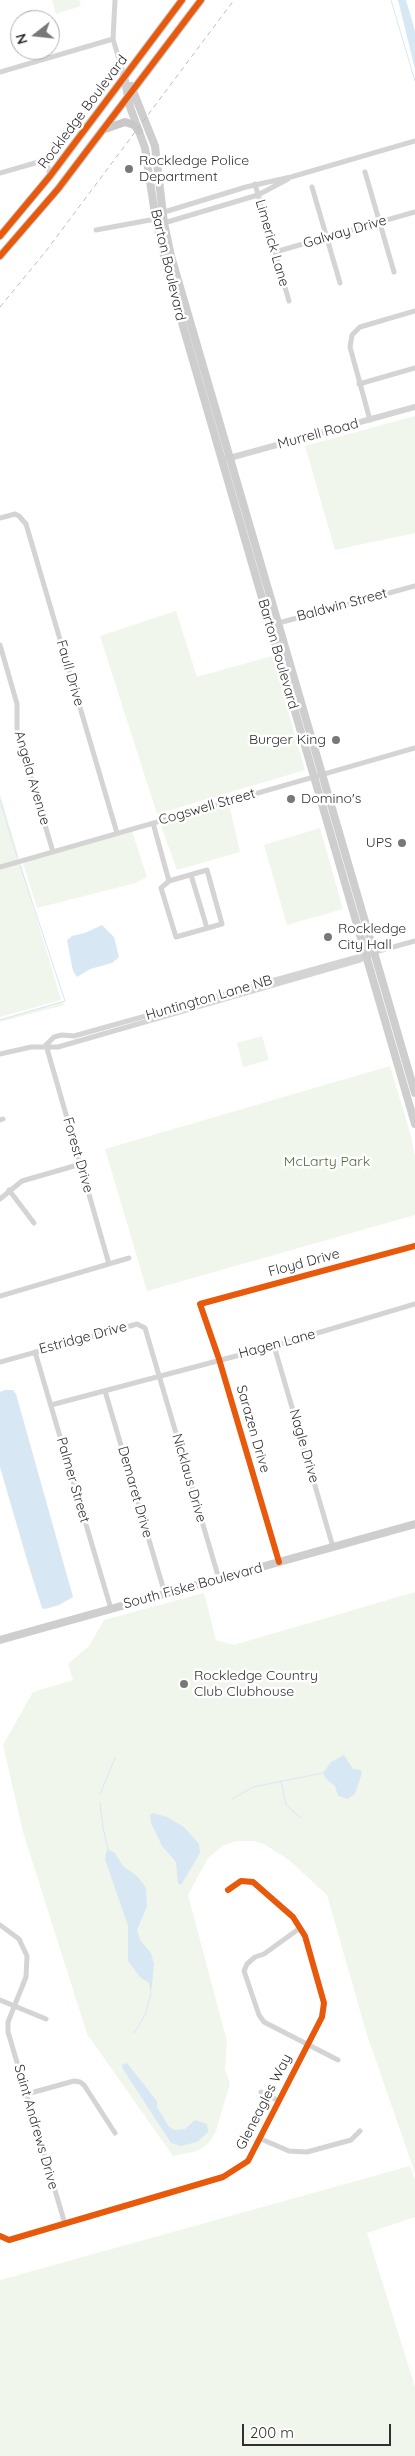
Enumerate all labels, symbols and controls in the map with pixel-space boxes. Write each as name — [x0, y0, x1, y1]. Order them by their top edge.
north arrow — [10, 10, 60, 60]
text: N — [11, 31, 32, 46]
street label: Rockledge Boulevard — [35, 52, 131, 172]
place label: Rockledge Police Department — [139, 153, 249, 186]
marker: Rockledge Police Department — [123, 163, 135, 175]
street label: Limerick Lane — [252, 197, 292, 289]
street label: Barton Boulevard — [147, 208, 189, 322]
street label: Galway Drive — [301, 212, 389, 252]
street label: Murrell Road — [276, 415, 360, 453]
street label: Baldwin Street — [295, 585, 389, 625]
street label: Barton Boulevard — [254, 597, 302, 711]
street label: Faull Drive — [53, 638, 87, 708]
street label: Angela Avenue — [11, 729, 53, 827]
place label: Burger King — [249, 732, 326, 748]
marker: Burger King — [330, 734, 342, 746]
street label: Cogswell Street — [157, 785, 257, 829]
place label: Domino's — [301, 791, 361, 807]
marker: Domino's — [285, 793, 297, 805]
place label: UPS — [366, 835, 392, 851]
marker: UPS — [396, 837, 408, 849]
place label: Rockledge City Hall — [338, 921, 406, 954]
marker: Rockledge City Hall — [322, 931, 334, 943]
street label: Huntington Lane NB — [144, 972, 274, 1024]
street label: Forest Drive — [59, 1115, 97, 1195]
park label: McLarty Park — [284, 1154, 370, 1170]
street label: Floyd Drive — [266, 1245, 342, 1281]
street label: Estridge Drive — [37, 1318, 129, 1358]
street label: Hagen Lane — [237, 1326, 317, 1362]
street label: Sarazen Drive — [233, 1383, 273, 1475]
street label: Nagle Drive — [285, 1407, 323, 1485]
street label: Nicklaus Drive — [168, 1432, 210, 1524]
street label: Palmer Street — [53, 1435, 93, 1525]
street label: Demaret Drive — [114, 1444, 156, 1540]
street label: South Fiske Boulevard — [122, 1559, 264, 1613]
place label: Rockledge Country Club Clubhouse — [194, 1668, 318, 1700]
marker: Rockledge Country Club Clubhouse — [178, 1678, 190, 1690]
street label: Gleneagles Way — [233, 2051, 295, 2153]
street label: Saint Andrews Drive — [10, 2063, 62, 2191]
scale bar — [245, 2414, 394, 2446]
text: 200 m — [250, 2423, 294, 2442]

